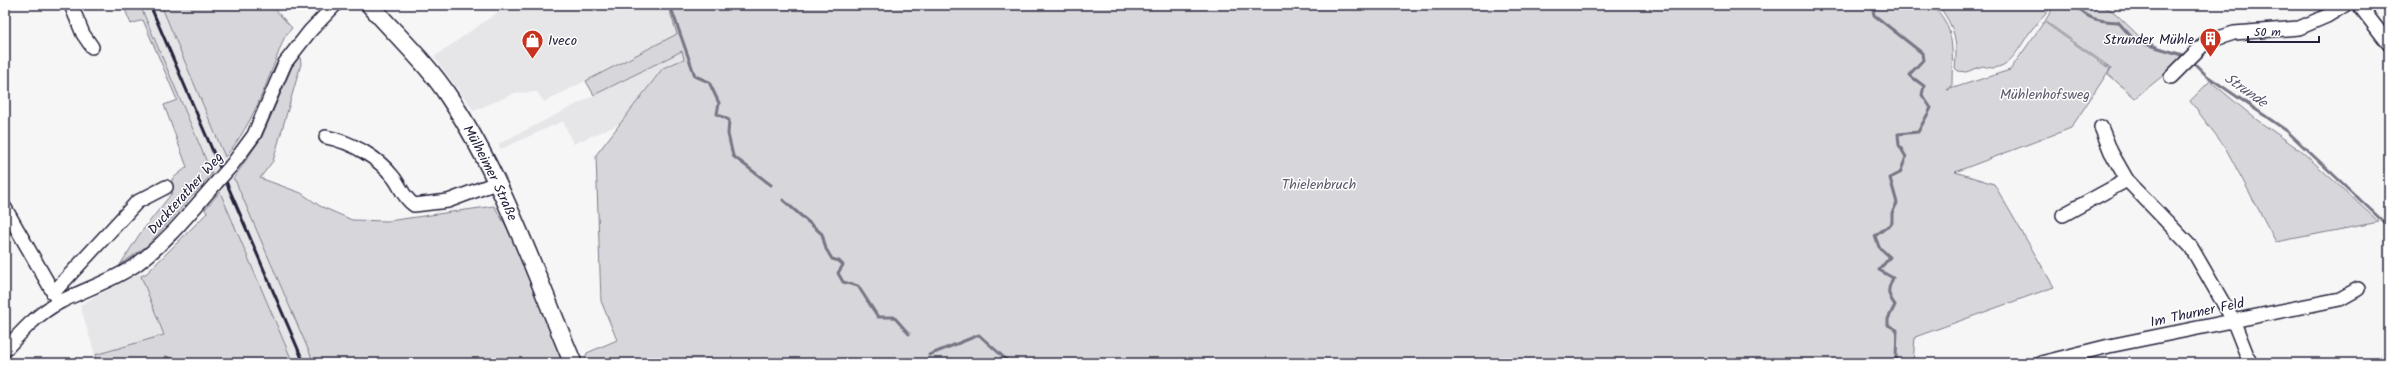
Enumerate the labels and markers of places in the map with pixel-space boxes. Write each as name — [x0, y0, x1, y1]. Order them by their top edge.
building icon: Strunder Mühle — [2197, 26, 2223, 59]
shop icon: Iveco — [520, 27, 546, 60]
place label: Strunder Mühle — [2104, 29, 2195, 51]
place label: Iveco — [548, 30, 577, 52]

